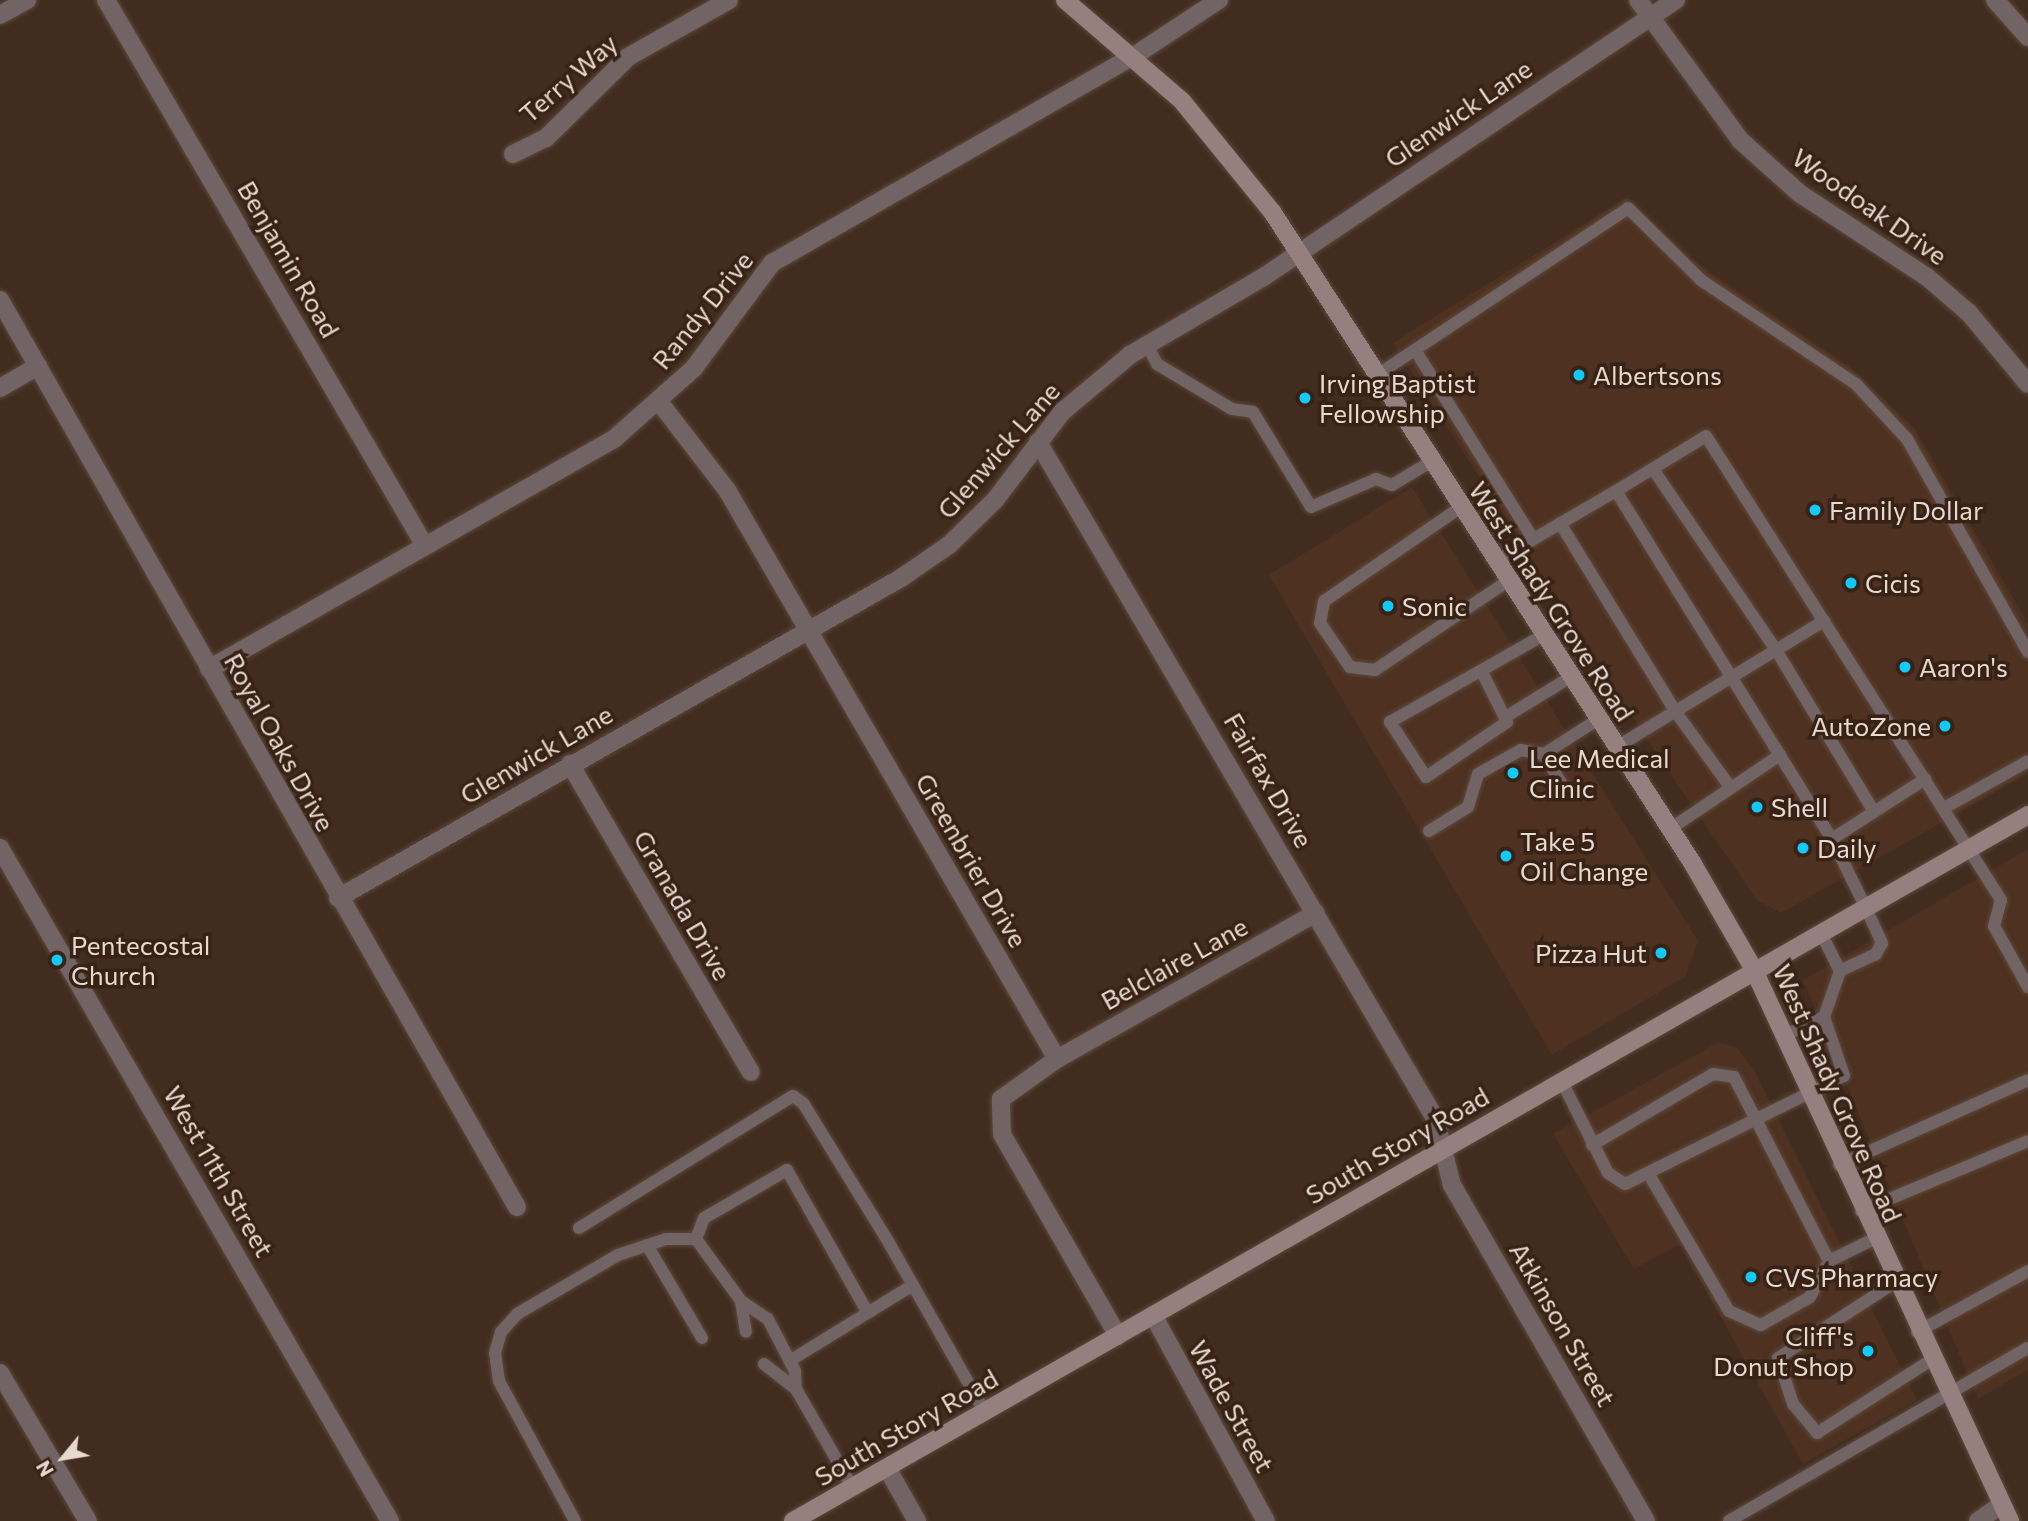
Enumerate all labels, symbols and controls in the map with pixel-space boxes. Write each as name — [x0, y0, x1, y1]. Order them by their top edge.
street label: Terry Way — [513, 27, 623, 129]
street label: Glenwick Lane — [1379, 52, 1537, 174]
street label: Woodoak Drive — [1787, 141, 1953, 271]
street label: Benjamin Road — [232, 175, 346, 343]
street label: Randy Drive — [645, 245, 759, 375]
place label: Albertsons — [1593, 359, 1722, 391]
place label: Irving Baptist Fellowship — [1319, 367, 1476, 428]
marker: Albertsons — [1571, 367, 1587, 383]
street label: Glenwick Lane — [930, 375, 1066, 525]
marker: Irving Baptist Fellowship — [1297, 390, 1313, 406]
street label: West Shady Grove Road — [1463, 475, 1641, 727]
place label: Family Dollar — [1829, 494, 1983, 526]
marker: Family Dollar — [1807, 502, 1823, 518]
place label: Cicis — [1865, 567, 1921, 599]
marker: Cicis — [1843, 575, 1859, 591]
place label: Sonic — [1402, 590, 1467, 622]
marker: Sonic — [1380, 598, 1396, 614]
street label: Royal Oaks Drive — [218, 648, 342, 836]
place label: Aaron's — [1919, 651, 2008, 683]
marker: Aaron's — [1897, 659, 1913, 675]
street label: Glenwick Lane — [454, 698, 618, 810]
street label: Fairfax Drive — [1218, 707, 1320, 853]
place label: AutoZone — [1811, 710, 1931, 742]
marker: AutoZone — [1937, 718, 1953, 734]
place label: Lee Medical Clinic — [1529, 742, 1670, 804]
marker: Lee Medical Clinic — [1503, 763, 1523, 783]
street label: Greenbrier Drive — [910, 767, 1034, 953]
place label: Shell — [1771, 791, 1828, 823]
marker: Shell — [1749, 799, 1765, 815]
street label: Granada Drive — [628, 825, 738, 985]
place label: Take 5 Oil Change — [1520, 825, 1648, 886]
place label: Daily — [1817, 832, 1876, 864]
marker: Daily — [1795, 840, 1811, 856]
marker: Take 5 Oil Change — [1498, 848, 1514, 864]
street label: Belclaire Lane — [1095, 910, 1253, 1016]
place label: Pentecostal Church — [71, 929, 210, 990]
place label: Pizza Hut — [1535, 937, 1647, 969]
marker: Pizza Hut — [1653, 945, 1669, 961]
marker: Pentecostal Church — [49, 952, 65, 968]
street label: West Shady Grove Road — [1767, 959, 1909, 1227]
street label: West 11th Street — [157, 1080, 281, 1262]
street label: South Story Road — [1300, 1080, 1494, 1210]
street label: Atkinson Street — [1503, 1237, 1623, 1411]
place label: CVS Pharmacy — [1765, 1261, 1938, 1293]
marker: CVS Pharmacy — [1743, 1269, 1759, 1285]
place label: Cliff's Donut Shop — [1713, 1320, 1854, 1382]
street label: Wade Street — [1183, 1335, 1281, 1477]
marker: Cliff's Donut Shop — [1860, 1343, 1876, 1359]
street label: South Story Road — [809, 1362, 1003, 1492]
north arrow — [28, 1423, 98, 1493]
text: N — [31, 1457, 58, 1481]

